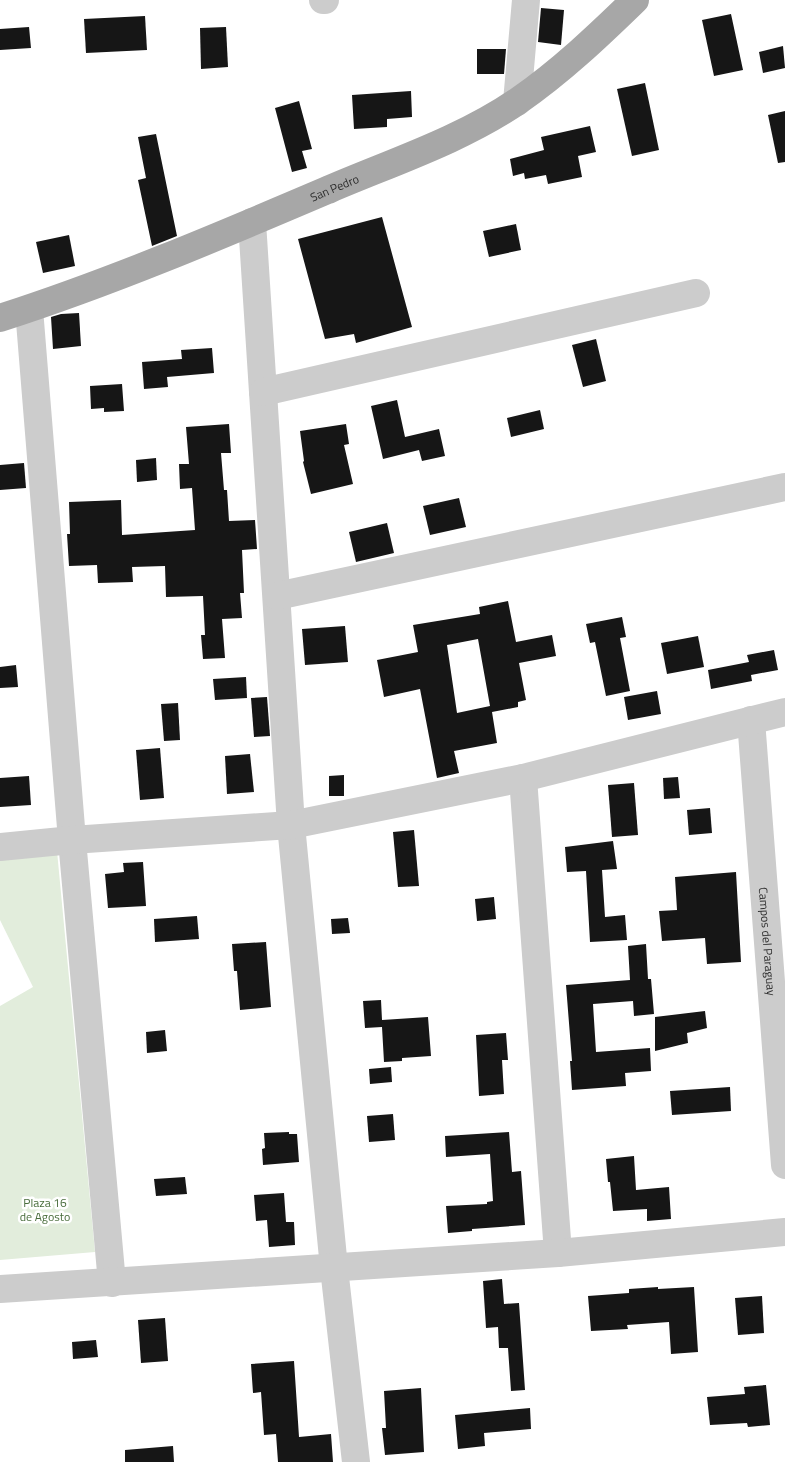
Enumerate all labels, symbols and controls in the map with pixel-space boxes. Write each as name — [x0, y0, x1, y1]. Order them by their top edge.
street label: San Pedro — [307, 169, 361, 206]
street label: Campos del Paraguay — [754, 886, 782, 997]
park label: Plaza 16 de Agosto — [20, 1193, 70, 1226]

